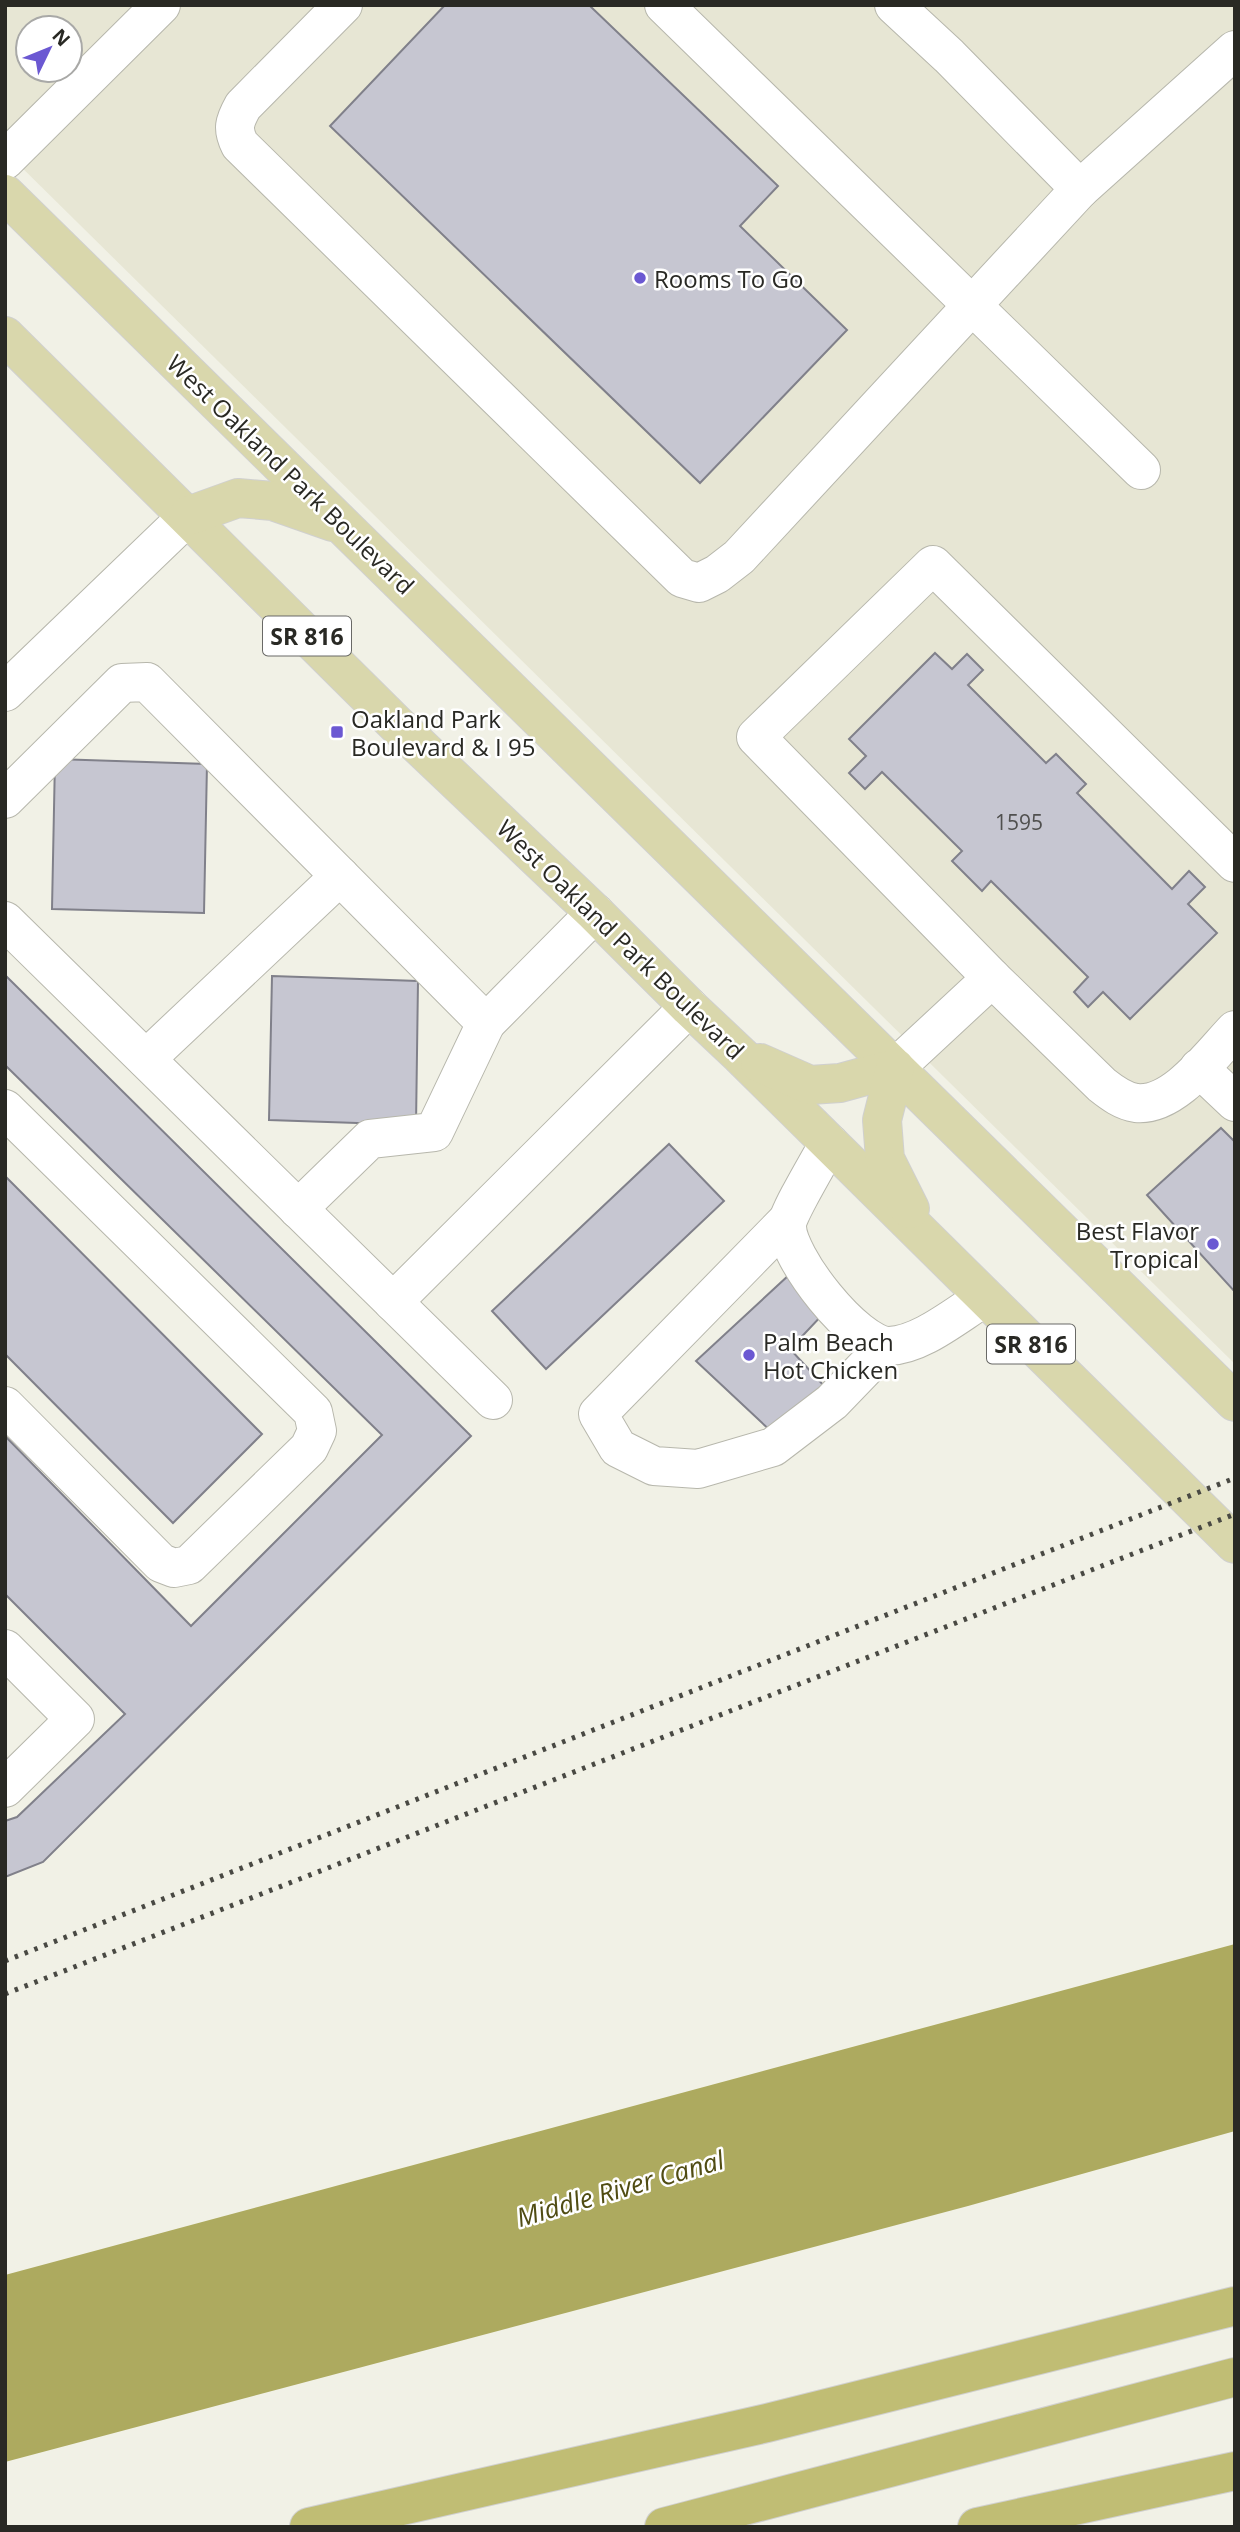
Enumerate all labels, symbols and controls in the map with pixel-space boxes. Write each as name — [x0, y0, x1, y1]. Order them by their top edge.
north arrow — [14, 14, 84, 84]
text: N — [47, 23, 76, 52]
place label: Rooms To Go — [654, 262, 803, 295]
marker: Rooms To Go — [632, 270, 648, 286]
street label: West Oakland Park Boulevard — [160, 347, 422, 601]
road number: SR 816 — [263, 616, 351, 656]
place label: Oakland Park Boulevard & I 95 — [351, 702, 535, 763]
marker: Oakland Park Boulevard & I 95 — [329, 724, 345, 740]
house number: 1595 — [995, 808, 1043, 836]
street label: West Oakland Park Boulevard — [490, 812, 752, 1066]
place label: Best Flavor Tropical — [1076, 1214, 1199, 1275]
marker: Best Flavor Tropical — [1205, 1236, 1221, 1252]
road number: SR 816 — [987, 1324, 1075, 1364]
place label: Palm Beach Hot Chicken — [763, 1325, 898, 1386]
marker: Palm Beach Hot Chicken — [741, 1347, 757, 1363]
water label: Middle River Canal — [512, 2141, 729, 2235]

